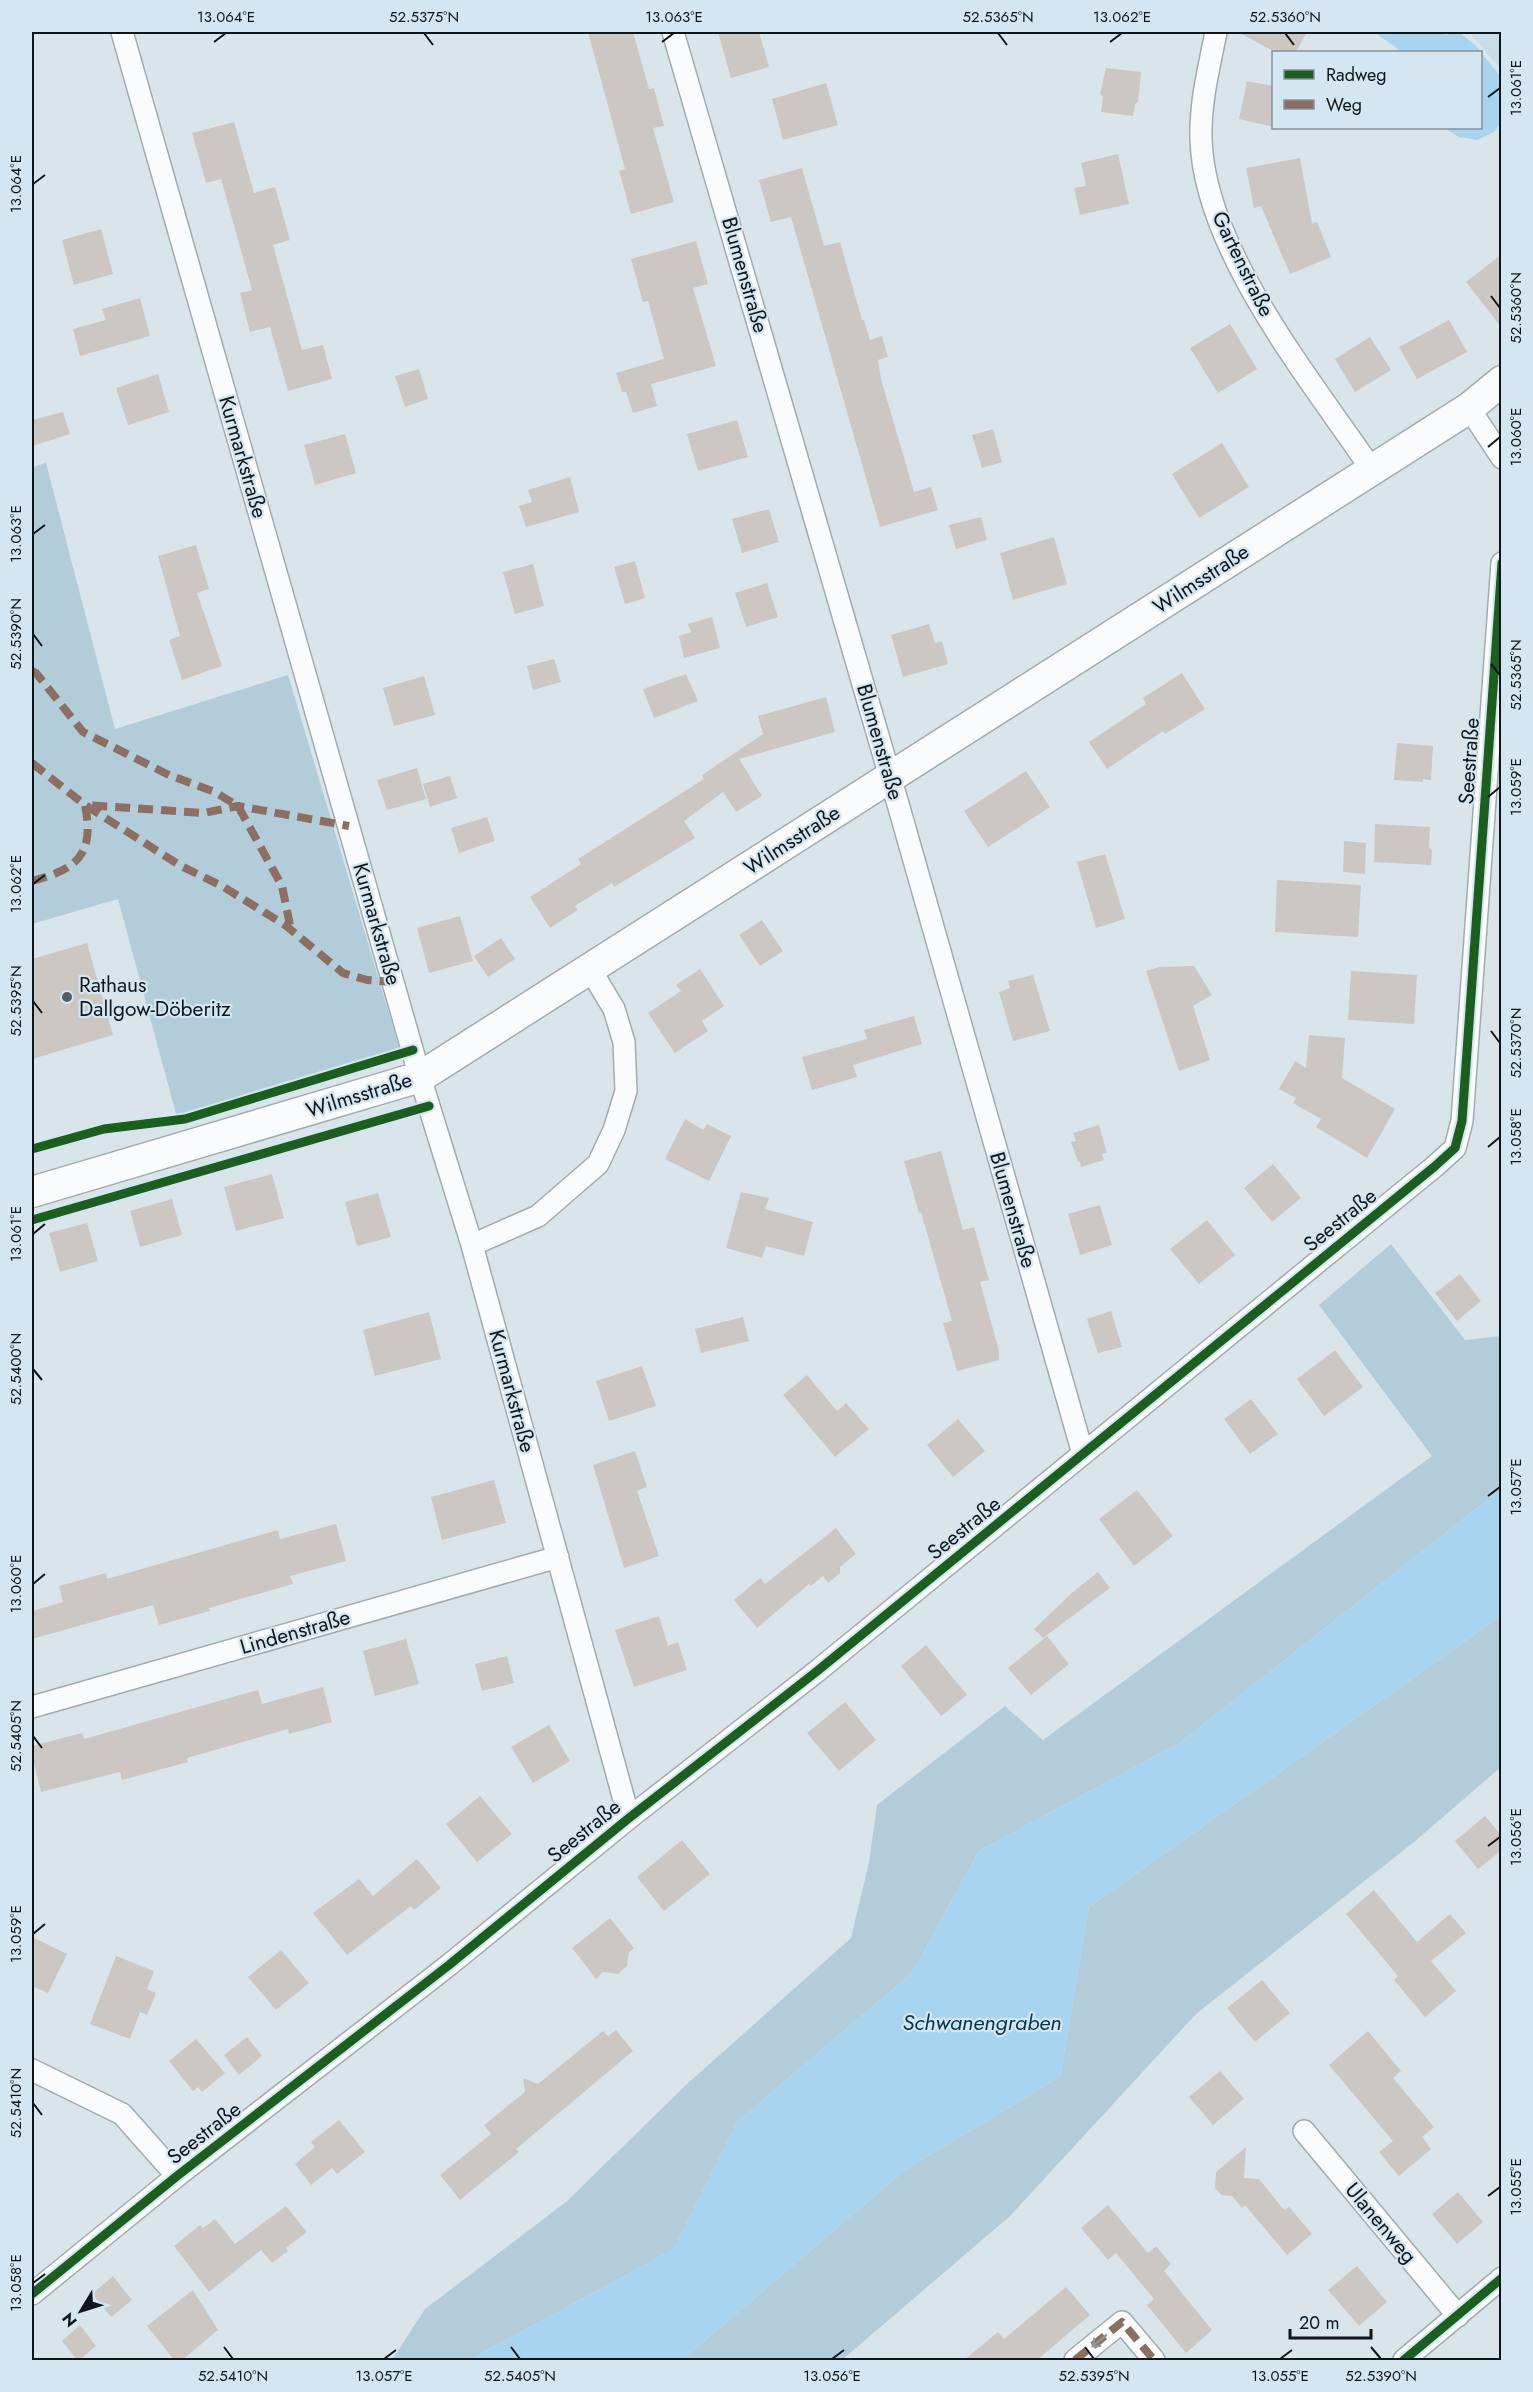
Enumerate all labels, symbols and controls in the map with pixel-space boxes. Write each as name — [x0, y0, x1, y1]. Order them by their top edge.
text: 13.064°E — [197, 6, 255, 28]
text: 52.5375°N — [389, 6, 459, 28]
text: 13.063°E — [645, 6, 703, 28]
text: 52.5365°N — [962, 6, 1034, 28]
text: 13.062°E — [1093, 6, 1151, 28]
text: 52.5360°N — [1249, 6, 1321, 28]
legend — [1272, 51, 1482, 129]
text: 13.061°E — [1505, 60, 1527, 116]
text: Radweg — [1326, 62, 1387, 88]
text: Weg — [1326, 92, 1362, 118]
text: 13.064°E — [5, 155, 27, 213]
street label: Gartenstraße — [1205, 206, 1282, 322]
street label: Blumenstraße — [714, 214, 776, 337]
text: 52.5360°N — [1505, 272, 1527, 344]
street label: Kurmarkstraße — [211, 392, 275, 522]
text: 13.060°E — [1505, 408, 1527, 466]
text: 13.063°E — [5, 505, 27, 563]
street label: Wilmsstraße — [1147, 537, 1255, 621]
text: 52.5390°N — [5, 598, 27, 670]
text: 52.5365°N — [1505, 639, 1527, 711]
street label: Blumenstraße — [849, 681, 911, 804]
street label: Seestraße — [1451, 717, 1487, 805]
text: 13.059°E — [1505, 758, 1527, 816]
street label: Wilmsstraße — [738, 798, 846, 882]
text: 13.062°E — [5, 855, 27, 913]
street label: Kurmarkstraße — [345, 859, 409, 989]
text: 52.5395°N — [5, 965, 27, 1037]
place label: Rathaus Dallgow-Döberitz — [79, 970, 231, 1024]
marker: Rathaus Dallgow-Döberitz — [60, 990, 74, 1004]
text: 52.5370°N — [1505, 1008, 1527, 1078]
street label: Wilmsstraße — [302, 1065, 416, 1125]
text: 13.058°E — [1505, 1108, 1527, 1166]
street label: Blumenstraße — [982, 1149, 1044, 1272]
street label: Seestraße — [1297, 1181, 1383, 1259]
text: 13.061°E — [5, 1206, 27, 1262]
street label: Kurmarkstraße — [481, 1326, 543, 1456]
text: 52.5400°N — [5, 1333, 27, 1405]
text: 13.057°E — [1505, 1459, 1527, 1515]
street label: Seestraße — [921, 1489, 1007, 1567]
text: 13.060°E — [5, 1555, 27, 1613]
street label: Lindenstraße — [236, 1602, 354, 1662]
text: 52.5405°N — [5, 1700, 27, 1772]
street label: Seestraße — [541, 1792, 627, 1870]
text: 13.056°E — [1505, 1808, 1527, 1866]
text: 13.059°E — [5, 1905, 27, 1963]
water label: Schwanengraben — [902, 2006, 1062, 2038]
text: 52.5410°N — [5, 2068, 27, 2138]
street label: Seestraße — [161, 2094, 248, 2171]
text: 13.055°E — [1505, 2158, 1527, 2216]
street label: Ulanenweg — [1338, 2176, 1424, 2270]
text: 13.058°E — [5, 2254, 27, 2312]
north arrow — [51, 2281, 111, 2341]
scale bar — [1290, 2302, 1371, 2340]
text: N — [57, 2308, 83, 2332]
text: 20 m — [1299, 2310, 1339, 2336]
one-way arrow — [1091, 2335, 1107, 2348]
text: 52.5410°N — [198, 2365, 268, 2387]
text: 13.057°E — [356, 2365, 412, 2387]
text: 52.5405°N — [484, 2365, 556, 2387]
text: 13.056°E — [803, 2365, 861, 2387]
text: 52.5395°N — [1058, 2365, 1130, 2387]
text: 13.055°E — [1251, 2365, 1309, 2387]
text: 52.5390°N — [1345, 2365, 1417, 2387]

